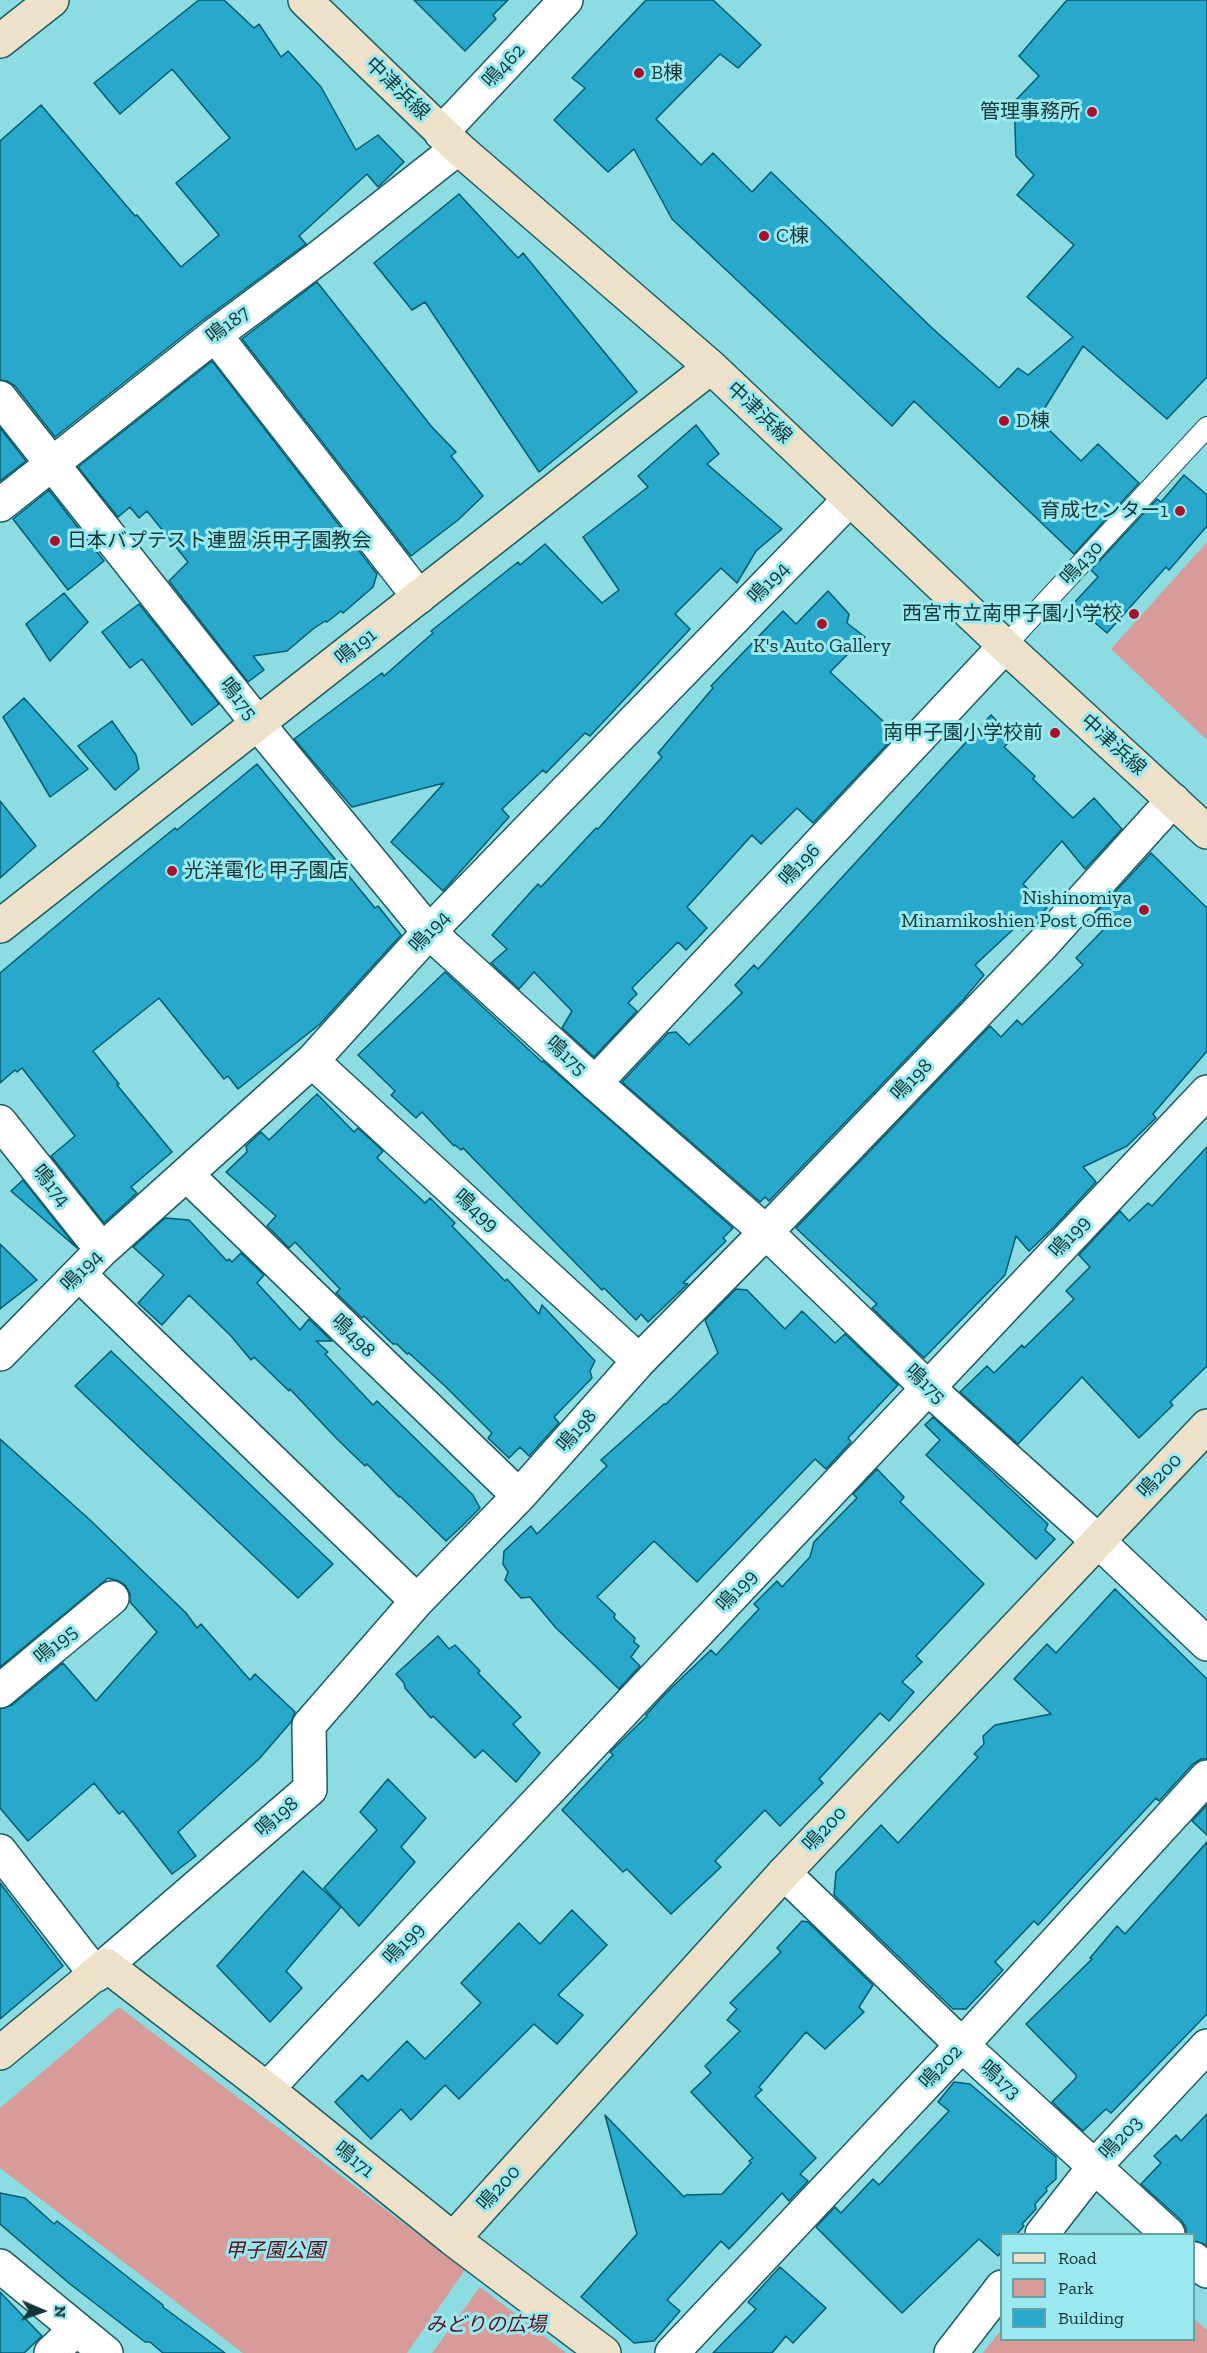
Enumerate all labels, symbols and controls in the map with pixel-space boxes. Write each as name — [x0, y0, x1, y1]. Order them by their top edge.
street label: 鳴462 — [478, 39, 530, 93]
street label: 中津浜線 — [360, 53, 434, 125]
place label: B棟 — [651, 61, 683, 85]
marker: B棟 — [632, 66, 646, 80]
place label: 管理事務所 — [980, 100, 1080, 124]
marker: 管理事務所 — [1085, 105, 1099, 119]
place label: C棟 — [776, 224, 809, 248]
marker: C棟 — [757, 229, 771, 243]
street label: 鳴187 — [202, 301, 254, 349]
street label: 中津浜線 — [722, 377, 796, 449]
place label: D棟 — [1016, 409, 1050, 433]
marker: D棟 — [997, 414, 1011, 428]
place label: 育成センター1 — [1040, 499, 1168, 523]
marker: 育成センター1 — [1173, 504, 1187, 518]
place label: 日本バプテスト連盟 浜甲子園教会 — [67, 529, 372, 553]
marker: 日本バプテスト連盟 浜甲子園教会 — [48, 534, 62, 548]
street label: 鳴430 — [1055, 536, 1109, 590]
street label: 鳴194 — [743, 557, 795, 609]
place label: 西宮市立南甲子園小学校 — [902, 602, 1122, 626]
marker: 西宮市立南甲子園小学校 — [1127, 607, 1141, 621]
marker: K's Auto Gallery — [815, 617, 829, 631]
street label: 鳴191 — [330, 623, 382, 671]
place label: K's Auto Gallery — [753, 634, 891, 658]
street label: 鳴175 — [214, 673, 262, 725]
street label: 中津浜線 — [1075, 709, 1151, 781]
place label: 南甲子園小学校前 — [883, 721, 1043, 745]
marker: 南甲子園小学校前 — [1048, 726, 1062, 740]
street label: 鳴196 — [775, 839, 825, 891]
place label: 光洋電化 甲子園店 — [184, 859, 349, 883]
marker: 光洋電化 甲子園店 — [165, 864, 179, 878]
place label: Nishinomiya Minamikoshien Post Office — [901, 886, 1132, 933]
marker: Nishinomiya Minamikoshien Post Office — [1137, 903, 1151, 917]
street label: 鳴194 — [404, 906, 456, 958]
street label: 鳴175 — [540, 1031, 592, 1081]
street label: 鳴198 — [886, 1054, 938, 1106]
street label: 鳴174 — [27, 1160, 75, 1212]
street label: 鳴499 — [449, 1185, 503, 1237]
street label: 鳴199 — [1045, 1211, 1095, 1263]
street label: 鳴194 — [56, 1245, 108, 1297]
street label: 鳴498 — [326, 1309, 380, 1363]
street label: 鳴175 — [900, 1359, 950, 1409]
street label: 鳴198 — [552, 1405, 602, 1457]
street label: 鳴200 — [1133, 1448, 1187, 1504]
street label: 鳴199 — [712, 1565, 762, 1617]
street label: 鳴195 — [30, 1620, 82, 1670]
street label: 鳴198 — [251, 1792, 303, 1842]
street label: 鳴200 — [798, 1801, 852, 1857]
street label: 鳴199 — [379, 1918, 429, 1970]
street label: 鳴202 — [914, 2040, 968, 2094]
street label: 鳴173 — [975, 2056, 1025, 2104]
street label: 鳴203 — [1095, 2111, 1147, 2165]
street label: 鳴171 — [329, 2137, 379, 2183]
street label: 鳴200 — [472, 2160, 526, 2216]
legend — [1000, 2233, 1195, 2341]
park label: 甲子園公園 — [225, 2239, 325, 2263]
text: Road — [1058, 2247, 1097, 2269]
text: Park — [1058, 2277, 1094, 2299]
north arrow — [12, 2281, 72, 2341]
text: N — [51, 2305, 70, 2318]
text: Building — [1058, 2307, 1124, 2329]
park label: みどりの広場 — [426, 2313, 546, 2337]

